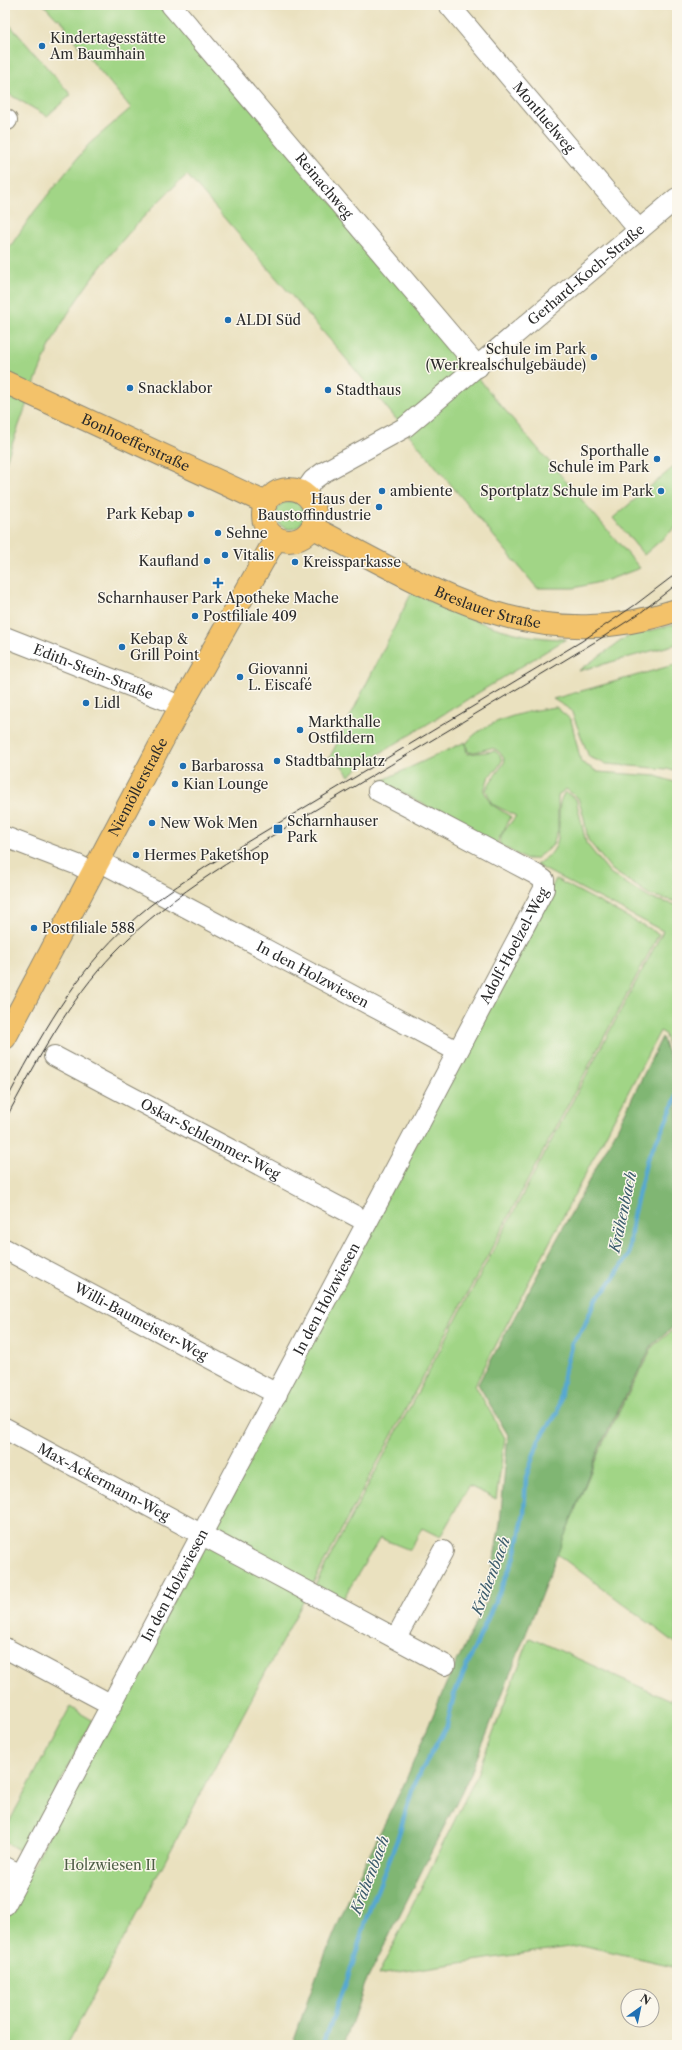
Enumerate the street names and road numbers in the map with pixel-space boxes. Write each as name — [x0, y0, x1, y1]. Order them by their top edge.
street label: Montluelweg — [509, 78, 579, 157]
street label: Reinachweg — [291, 149, 358, 223]
street label: Gerhard-Koch-Straße — [524, 220, 648, 329]
street label: Bonhoefferstraße — [79, 410, 193, 475]
street label: Breslauer Straße — [432, 582, 542, 632]
street label: Edith-Stein-Straße — [31, 640, 156, 703]
street label: Niemöllerstraße — [104, 734, 171, 839]
street label: Adolf-Hoelzel-Weg — [475, 884, 552, 1008]
street label: In den Holzwiesen — [253, 937, 372, 1012]
street label: Oskar-Schlemmer-Weg — [137, 1095, 284, 1184]
street label: In den Holzwiesen — [289, 1239, 364, 1358]
street label: Willi-Baumeister-Weg — [70, 1278, 211, 1365]
street label: Max-Ackermann-Weg — [35, 1439, 173, 1525]
street label: In den Holzwiesen — [137, 1526, 212, 1645]

